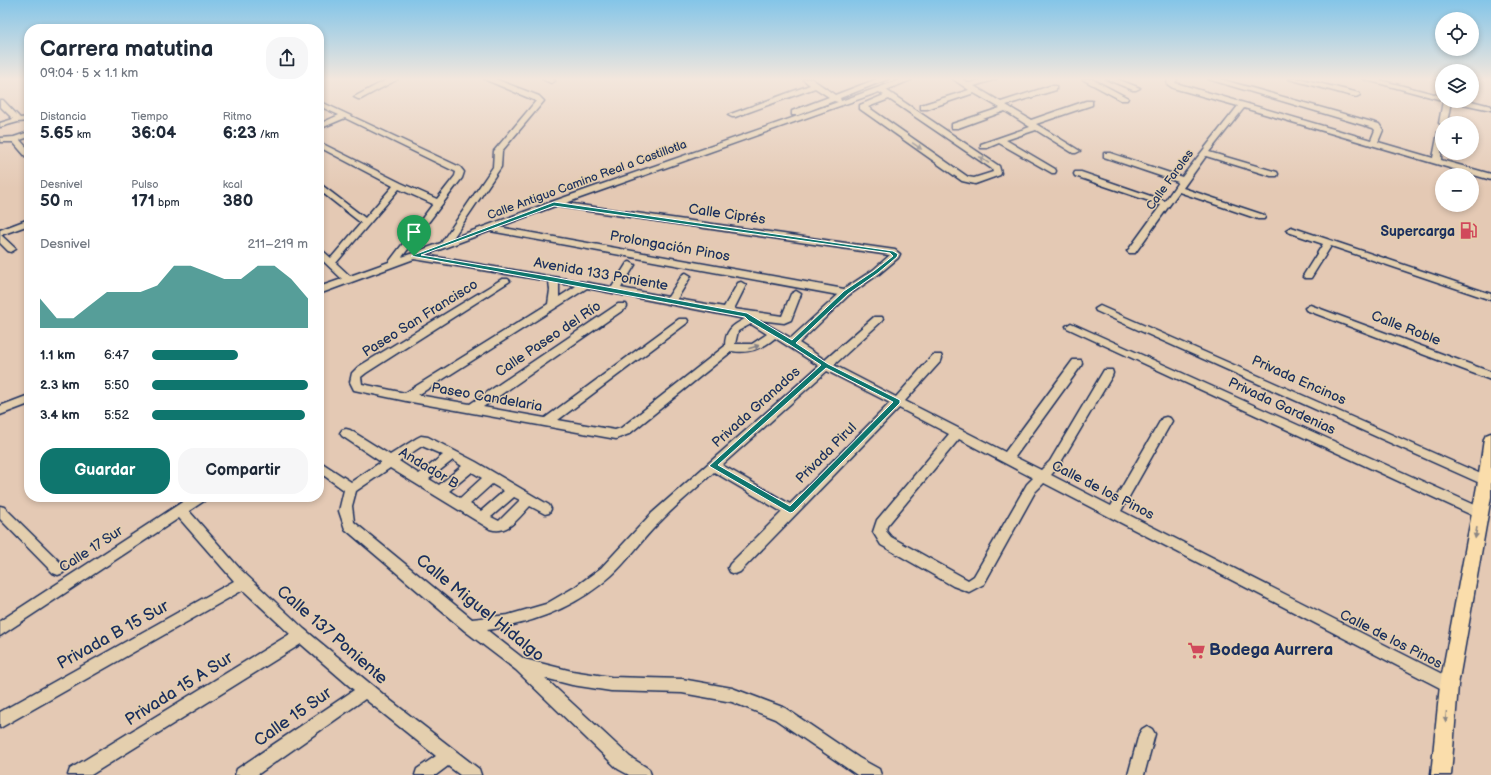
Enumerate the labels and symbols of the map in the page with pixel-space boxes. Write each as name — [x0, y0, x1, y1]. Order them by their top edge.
street label: Calle Antiguo Camino Real a Castillotla — [485, 137, 689, 223]
one-way arrow — [912, 142, 922, 150]
street label: Calle Faroles — [1143, 147, 1197, 213]
one-way arrow — [979, 156, 989, 164]
street label: Calle Ciprés — [687, 200, 767, 228]
pin — [397, 215, 431, 256]
fuel station icon: Supercarga — [1458, 221, 1478, 241]
place label: Supercarga — [1380, 223, 1455, 240]
street label: Prolongación Pinos — [609, 227, 731, 265]
street label: Avenida 133 Poniente — [532, 254, 670, 294]
street label: Paseo San Francisco — [359, 276, 481, 360]
street label: Calle Paseo del Río — [492, 297, 604, 381]
street label: Calle Roble — [1369, 307, 1443, 349]
one-way arrow — [749, 343, 761, 349]
street label: Privada Encinos — [1249, 352, 1349, 408]
street label: Privada Granados — [708, 363, 804, 451]
street label: Privada Gardenias — [1226, 374, 1338, 438]
street label: Paseo Candelaria — [430, 379, 544, 415]
street label: Privada Pirul — [792, 419, 860, 487]
street label: Andador B — [396, 444, 462, 493]
street label: Calle de los Pinos — [1049, 457, 1157, 523]
street label: Calle 17 Sur — [56, 522, 127, 576]
one-way arrow — [1473, 527, 1479, 539]
street label: Calle Miguel Hidalgo — [412, 550, 548, 666]
street label: Calle 137 Poniente — [272, 581, 392, 689]
street label: Privada B 15 Sur — [54, 596, 173, 674]
street label: Calle de los Pinos — [1337, 606, 1445, 672]
supermarket icon: Bodega Aurrera — [1186, 640, 1206, 660]
place label: Bodega Aurrera — [1209, 640, 1333, 660]
street label: Privada 15 A Sur — [121, 647, 237, 730]
street label: Calle 15 Sur — [250, 682, 336, 751]
one-way arrow — [1443, 711, 1450, 723]

